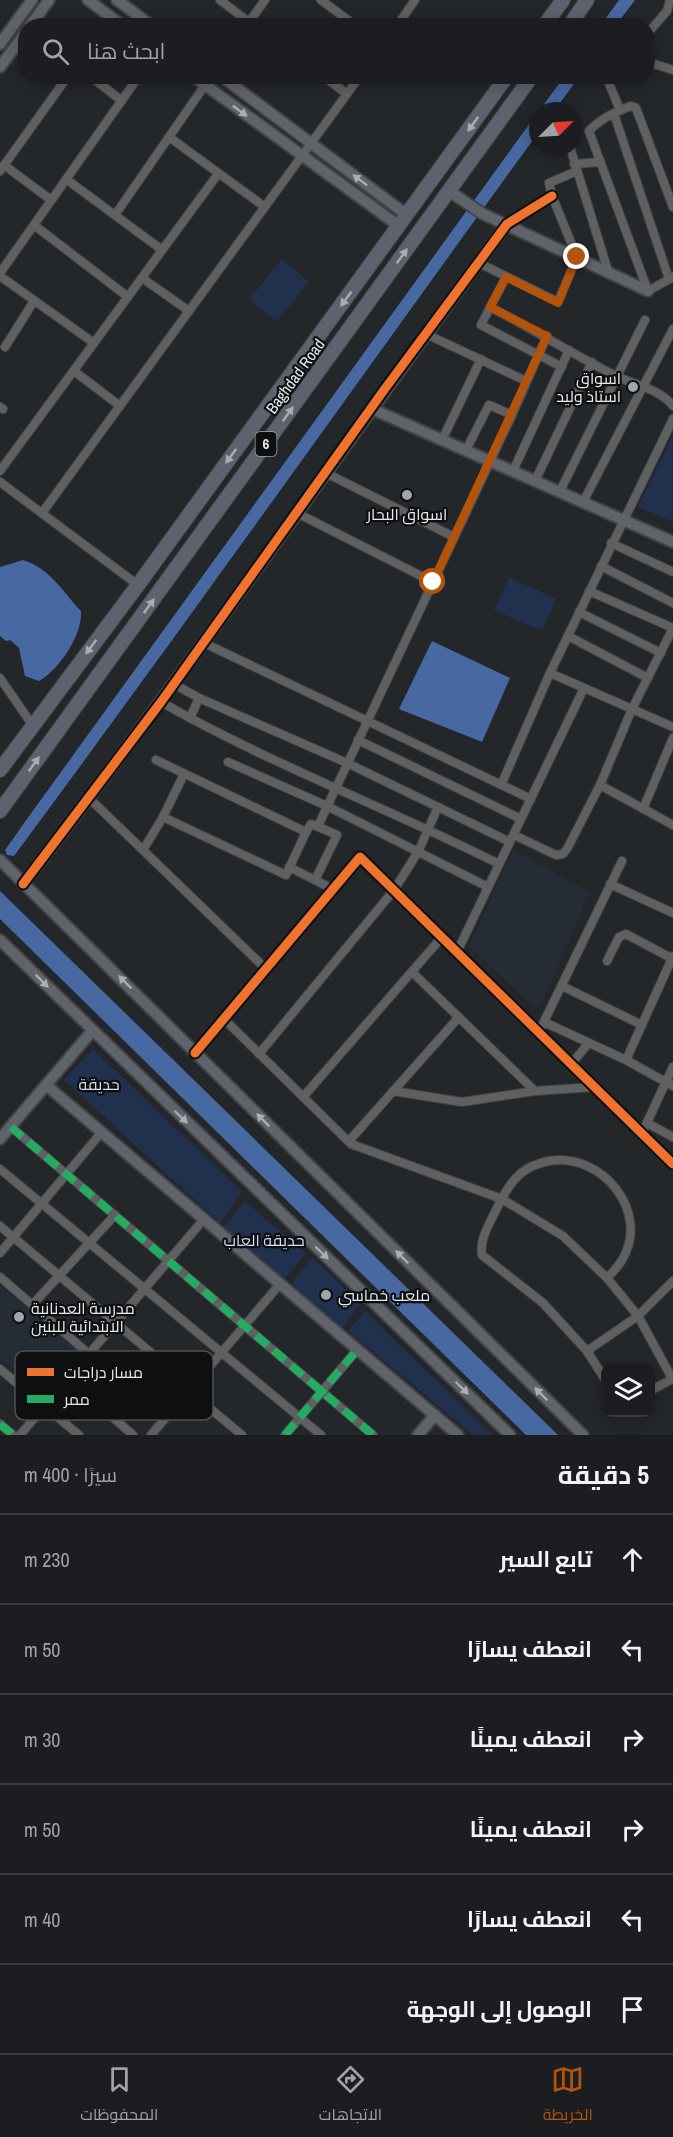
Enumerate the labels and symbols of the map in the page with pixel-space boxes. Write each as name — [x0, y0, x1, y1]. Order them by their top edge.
north arrow — [529, 102, 583, 156]
one-way arrow — [232, 105, 248, 117]
one-way arrow — [467, 115, 479, 131]
one-way arrow — [352, 174, 368, 186]
route end — [563, 243, 589, 269]
one-way arrow — [396, 249, 408, 265]
one-way arrow — [340, 290, 352, 306]
street label: Baghdad Road — [260, 334, 330, 418]
place label: اسواق استاذ وليد — [556, 367, 621, 407]
marker: اسواق استاذ وليد — [626, 380, 640, 394]
one-way arrow — [281, 407, 293, 422]
road number: 6 — [256, 432, 276, 456]
one-way arrow — [225, 448, 237, 464]
marker: اسواق البحار — [400, 488, 414, 502]
place label: اسواق البحار — [366, 503, 447, 525]
route start — [419, 568, 445, 594]
one-way arrow — [143, 599, 155, 615]
one-way arrow — [85, 639, 97, 655]
one-way arrow — [28, 757, 40, 773]
one-way arrow — [34, 974, 48, 988]
one-way arrow — [119, 976, 133, 990]
park label: حديقة — [78, 1073, 120, 1095]
one-way arrow — [174, 1110, 189, 1124]
one-way arrow — [257, 1114, 271, 1128]
park label: حديقة العاب — [223, 1229, 305, 1251]
one-way arrow — [314, 1245, 328, 1259]
one-way arrow — [395, 1250, 410, 1264]
place label: ملعب خماسي — [338, 1284, 430, 1308]
marker: ملعب خماسي — [319, 1288, 333, 1302]
place label: مدرسة العدنانية الابتدائية للبنين — [31, 1297, 135, 1337]
marker: مدرسة العدنانية الابتدائية للبنين — [12, 1310, 26, 1324]
legend — [15, 1351, 213, 1420]
text: مسار دراجات — [64, 1361, 143, 1383]
one-way arrow — [454, 1381, 469, 1395]
one-way arrow — [534, 1387, 548, 1401]
text: ممر — [63, 1388, 90, 1410]

